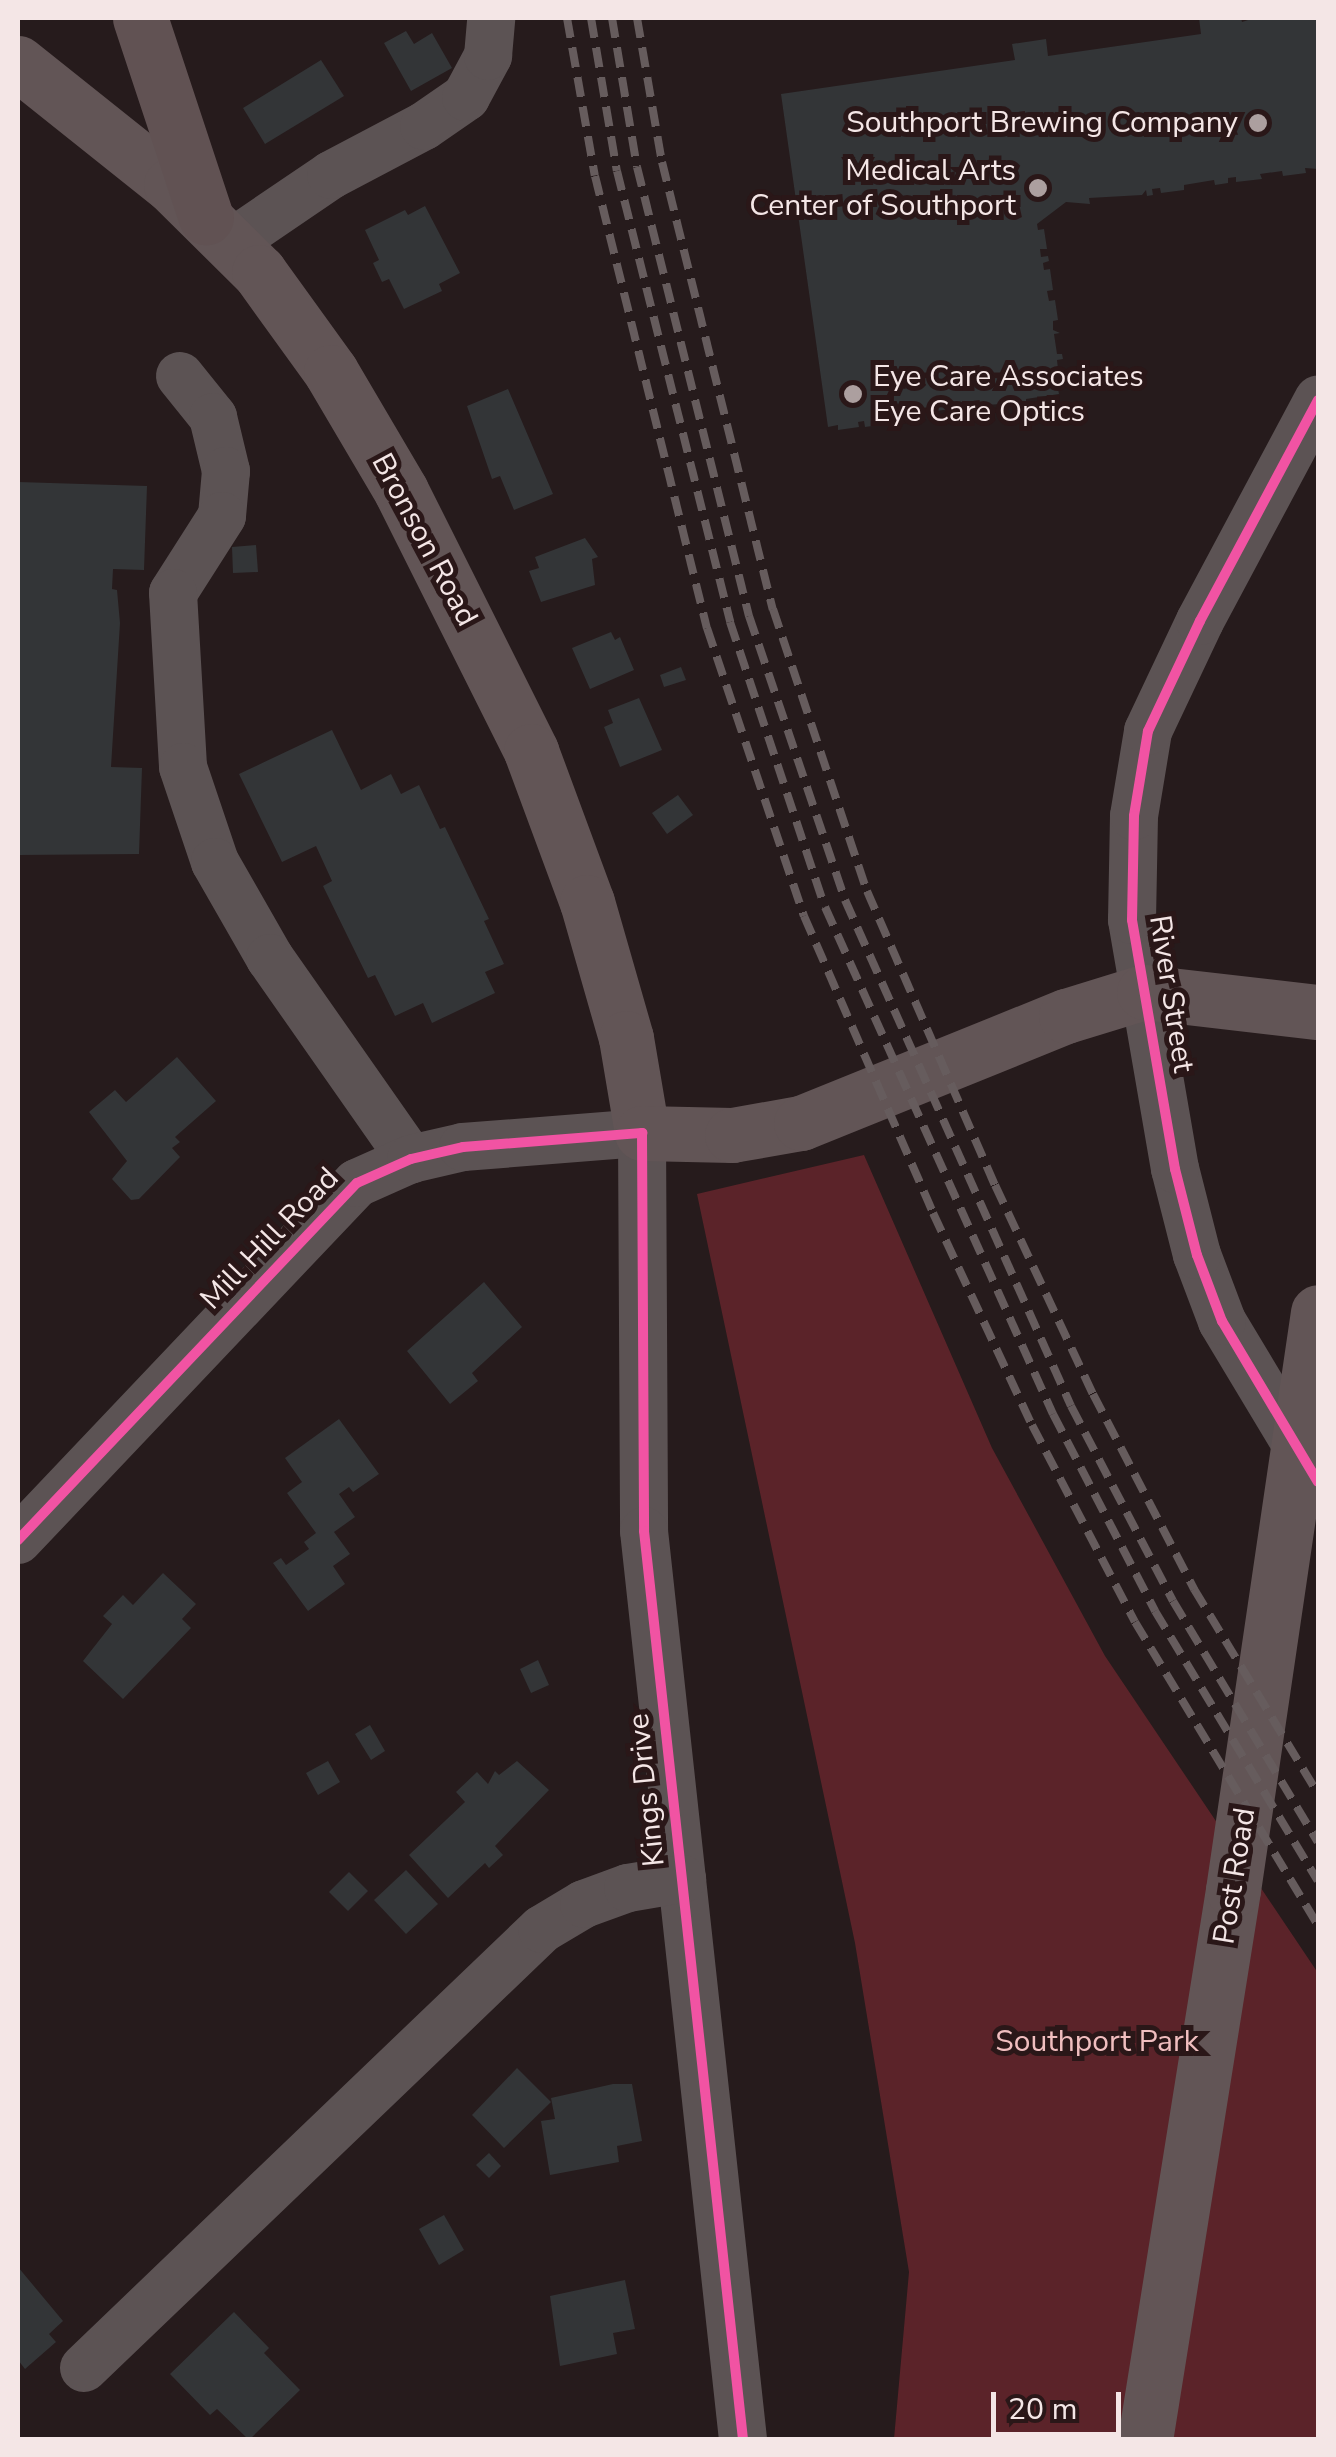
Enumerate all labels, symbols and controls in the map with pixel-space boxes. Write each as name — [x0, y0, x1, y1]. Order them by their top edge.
place label: Southport Brewing Company — [846, 105, 1238, 141]
marker: Southport Brewing Company — [1247, 112, 1269, 134]
place label: Medical Arts Center of Southport — [749, 153, 1016, 224]
marker: Medical Arts Center of Southport — [1025, 175, 1051, 201]
place label: Eye Care Associates Eye Care Optics — [873, 359, 1144, 430]
marker: Eye Care Associates Eye Care Optics — [842, 383, 864, 405]
street label: Bronson Road — [363, 448, 485, 632]
street label: River Street — [1141, 913, 1201, 1075]
street label: Mill Hill Road — [193, 1161, 347, 1317]
street label: Kings Drive — [621, 1712, 673, 1868]
street label: Post Road — [1206, 1805, 1264, 1947]
park label: Southport Park — [995, 2024, 1199, 2060]
scale bar — [996, 2372, 1126, 2434]
text: 20 m — [1008, 2389, 1077, 2430]

